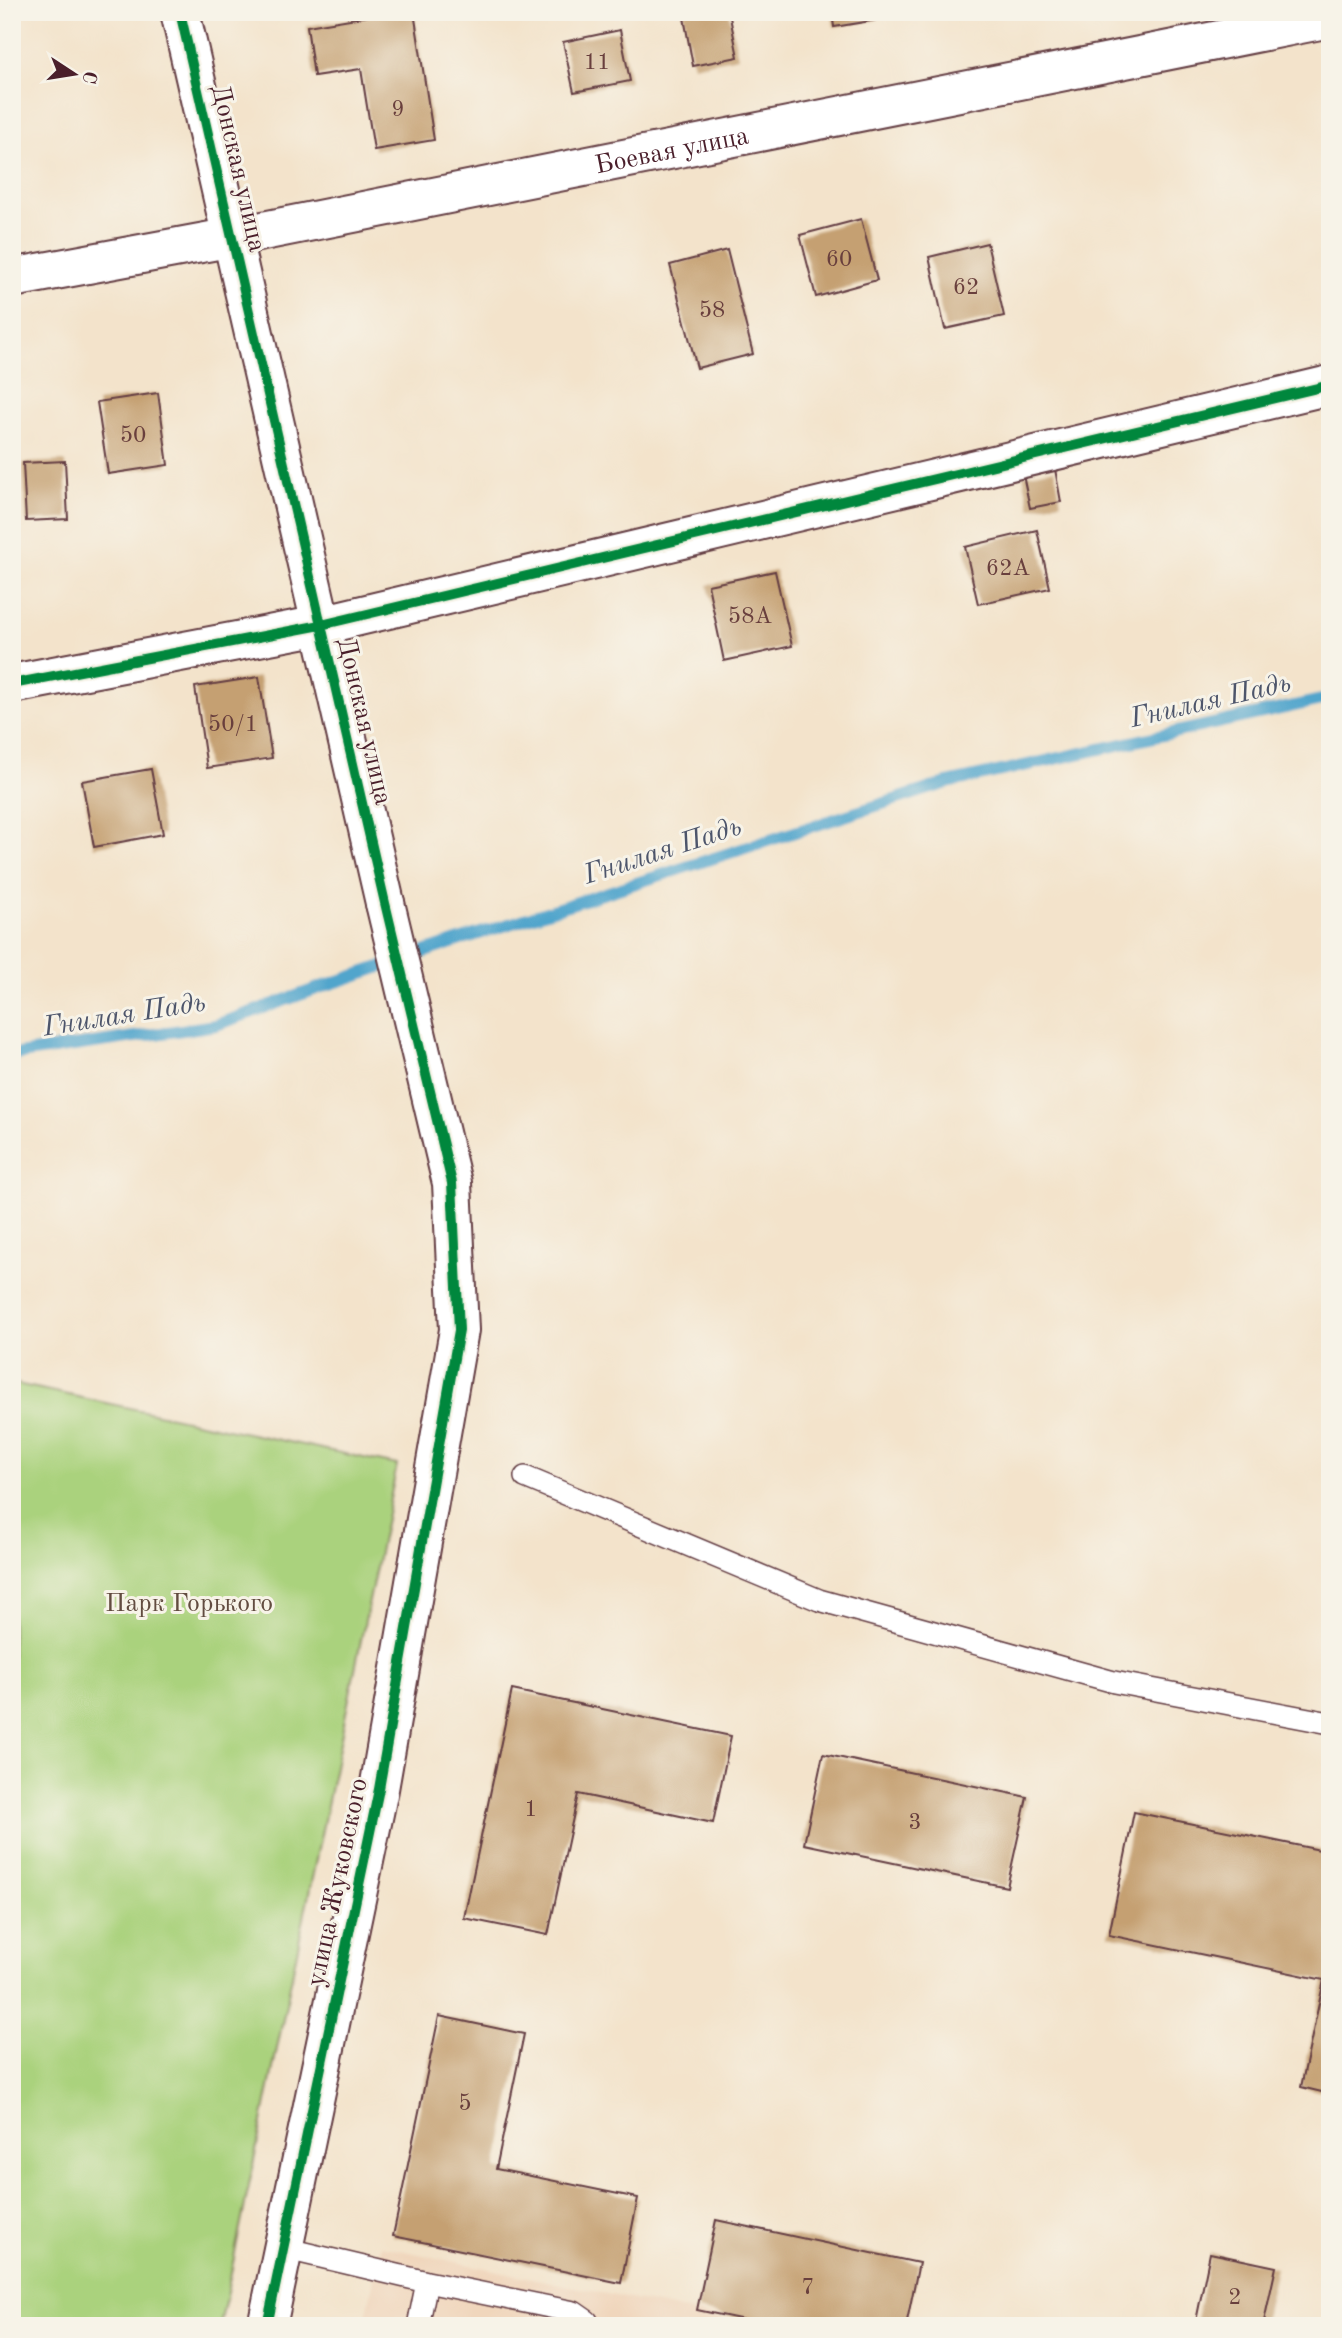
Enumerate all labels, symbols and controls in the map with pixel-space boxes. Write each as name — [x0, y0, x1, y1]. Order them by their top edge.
north arrow — [38, 38, 108, 108]
house number: 11 — [584, 51, 610, 74]
text: С — [78, 69, 99, 85]
street label: Донская улица — [206, 82, 270, 255]
house number: 9 — [391, 98, 405, 121]
street label: Боевая улица — [593, 123, 751, 179]
house number: 60 — [826, 248, 852, 271]
house number: 62 — [953, 276, 979, 299]
house number: 58 — [699, 299, 725, 322]
house number: 50 — [120, 424, 146, 447]
house number: 62А — [986, 557, 1031, 580]
house number: 58А — [728, 605, 773, 628]
street label: Донская улица — [332, 635, 396, 808]
water label: Гнилая Падь — [1126, 670, 1294, 734]
house number: 50/1 — [208, 713, 258, 736]
water label: Гнилая Падь — [579, 813, 746, 891]
water label: Гнилая Падь — [40, 989, 208, 1043]
park label: Парк Горького — [105, 1591, 273, 1617]
street label: улица Жуковского — [303, 1776, 373, 1989]
house number: 1 — [524, 1798, 538, 1821]
house number: 3 — [908, 1811, 922, 1834]
house number: 5 — [458, 2092, 472, 2115]
house number: 7 — [801, 2276, 815, 2299]
house number: 2 — [1228, 2286, 1242, 2309]

